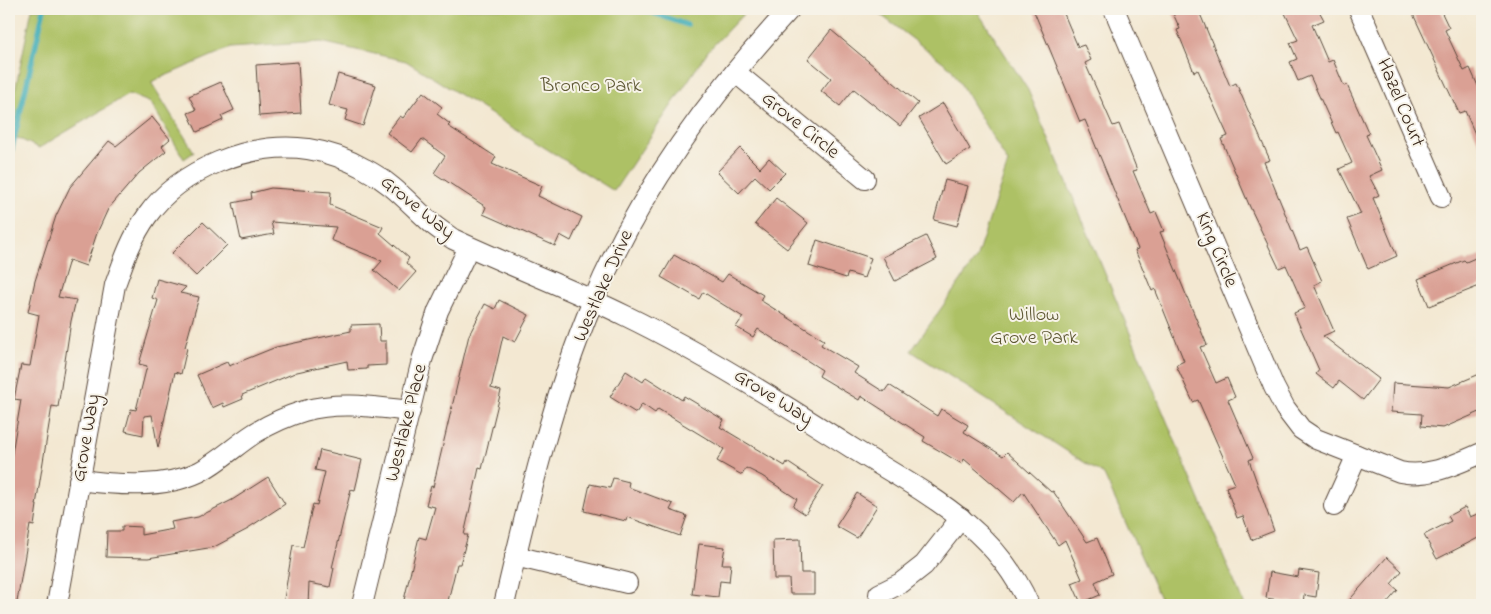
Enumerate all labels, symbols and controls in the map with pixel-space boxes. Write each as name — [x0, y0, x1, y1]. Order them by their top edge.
street label: Hazel Court — [1368, 54, 1432, 152]
park label: Bronco Park — [540, 72, 641, 101]
street label: Grove Circle — [755, 85, 845, 167]
street label: Grove Way — [373, 169, 461, 247]
street label: King Circle — [1186, 208, 1245, 293]
street label: Westlake Drive — [566, 225, 642, 347]
park label: Willow Grove Park — [990, 301, 1078, 353]
street label: Westlake Place — [378, 361, 436, 485]
street label: Grove Way — [728, 362, 818, 434]
street label: Grove Way — [65, 392, 109, 484]

